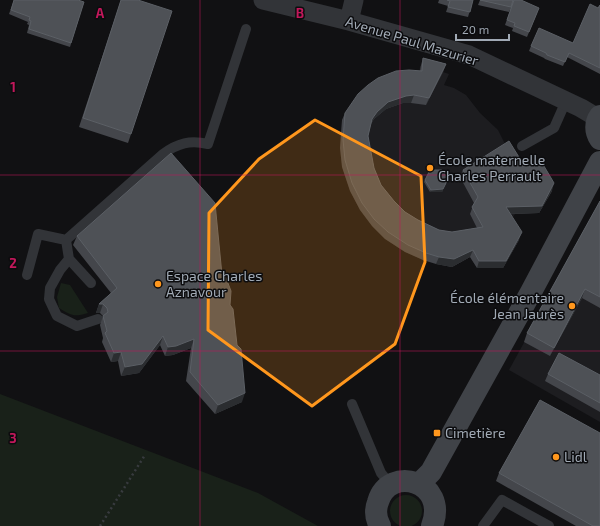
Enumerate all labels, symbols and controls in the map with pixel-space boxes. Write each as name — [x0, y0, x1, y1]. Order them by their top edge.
text: A — [96, 5, 105, 21]
text: B — [296, 5, 304, 21]
street label: Avenue Paul Mazurier — [344, 12, 481, 69]
scale bar — [456, 16, 509, 42]
text: 20 m — [462, 22, 489, 36]
text: 1 — [10, 79, 16, 95]
place label: École maternelle Charles Perrault — [438, 151, 545, 184]
marker: École maternelle Charles Perrault — [425, 163, 435, 173]
text: 2 — [9, 255, 17, 271]
place label: Espace Charles Aznavour — [166, 267, 262, 300]
marker: Espace Charles Aznavour — [153, 279, 163, 289]
place label: École élémentaire Jean Jaurès — [450, 289, 564, 322]
marker: École élémentaire Jean Jaurès — [567, 301, 577, 311]
place label: Cimetière — [445, 424, 506, 441]
marker: Cimetière — [432, 428, 442, 438]
text: 3 — [9, 430, 17, 446]
place label: Lidl — [564, 448, 588, 465]
marker: Lidl — [551, 452, 561, 462]

